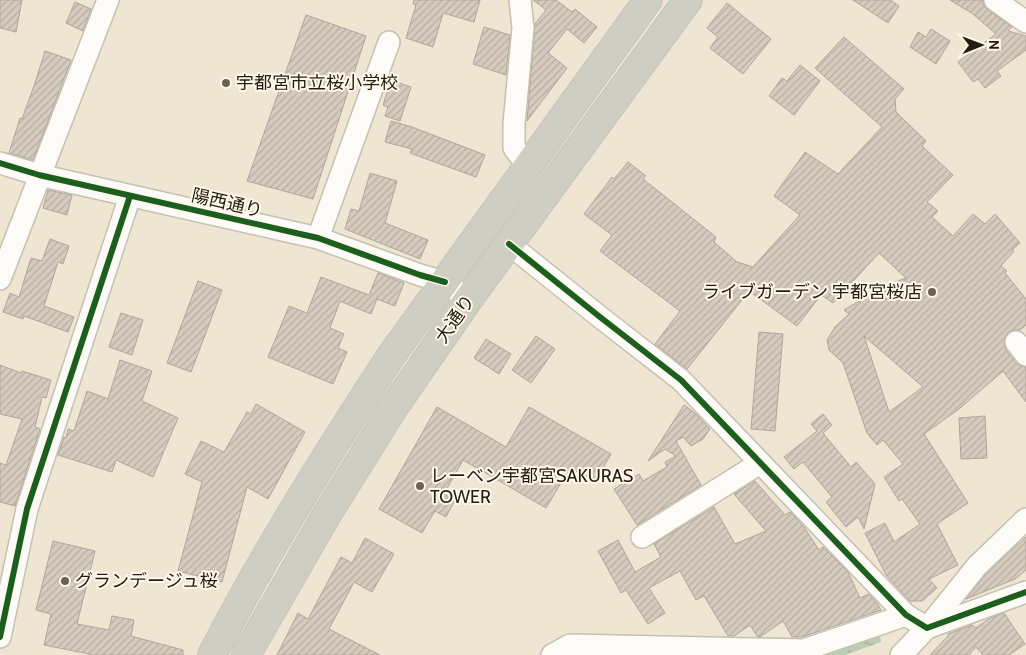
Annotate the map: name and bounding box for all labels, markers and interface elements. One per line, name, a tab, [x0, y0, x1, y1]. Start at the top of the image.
north arrow	[956, 20, 1006, 70]
text: N	[985, 40, 1003, 50]
place label: 宇都宮市立桜小学校	[236, 72, 398, 94]
marker: 宇都宮市立桜小学校	[220, 77, 232, 89]
street label: 陽西通り	[189, 184, 265, 222]
place label: ライブガーデン 宇都宮桜店	[702, 281, 922, 303]
marker: ライブガーデン 宇都宮桜店	[926, 286, 938, 298]
street label: 大通り	[431, 291, 479, 347]
place label: レーベン宇都宮SAKURAS TOWER	[430, 465, 633, 508]
marker: レーベン宇都宮SAKURAS TOWER	[414, 480, 426, 492]
place label: グランデージュ桜	[75, 570, 217, 592]
marker: グランデージュ桜	[59, 575, 71, 587]

